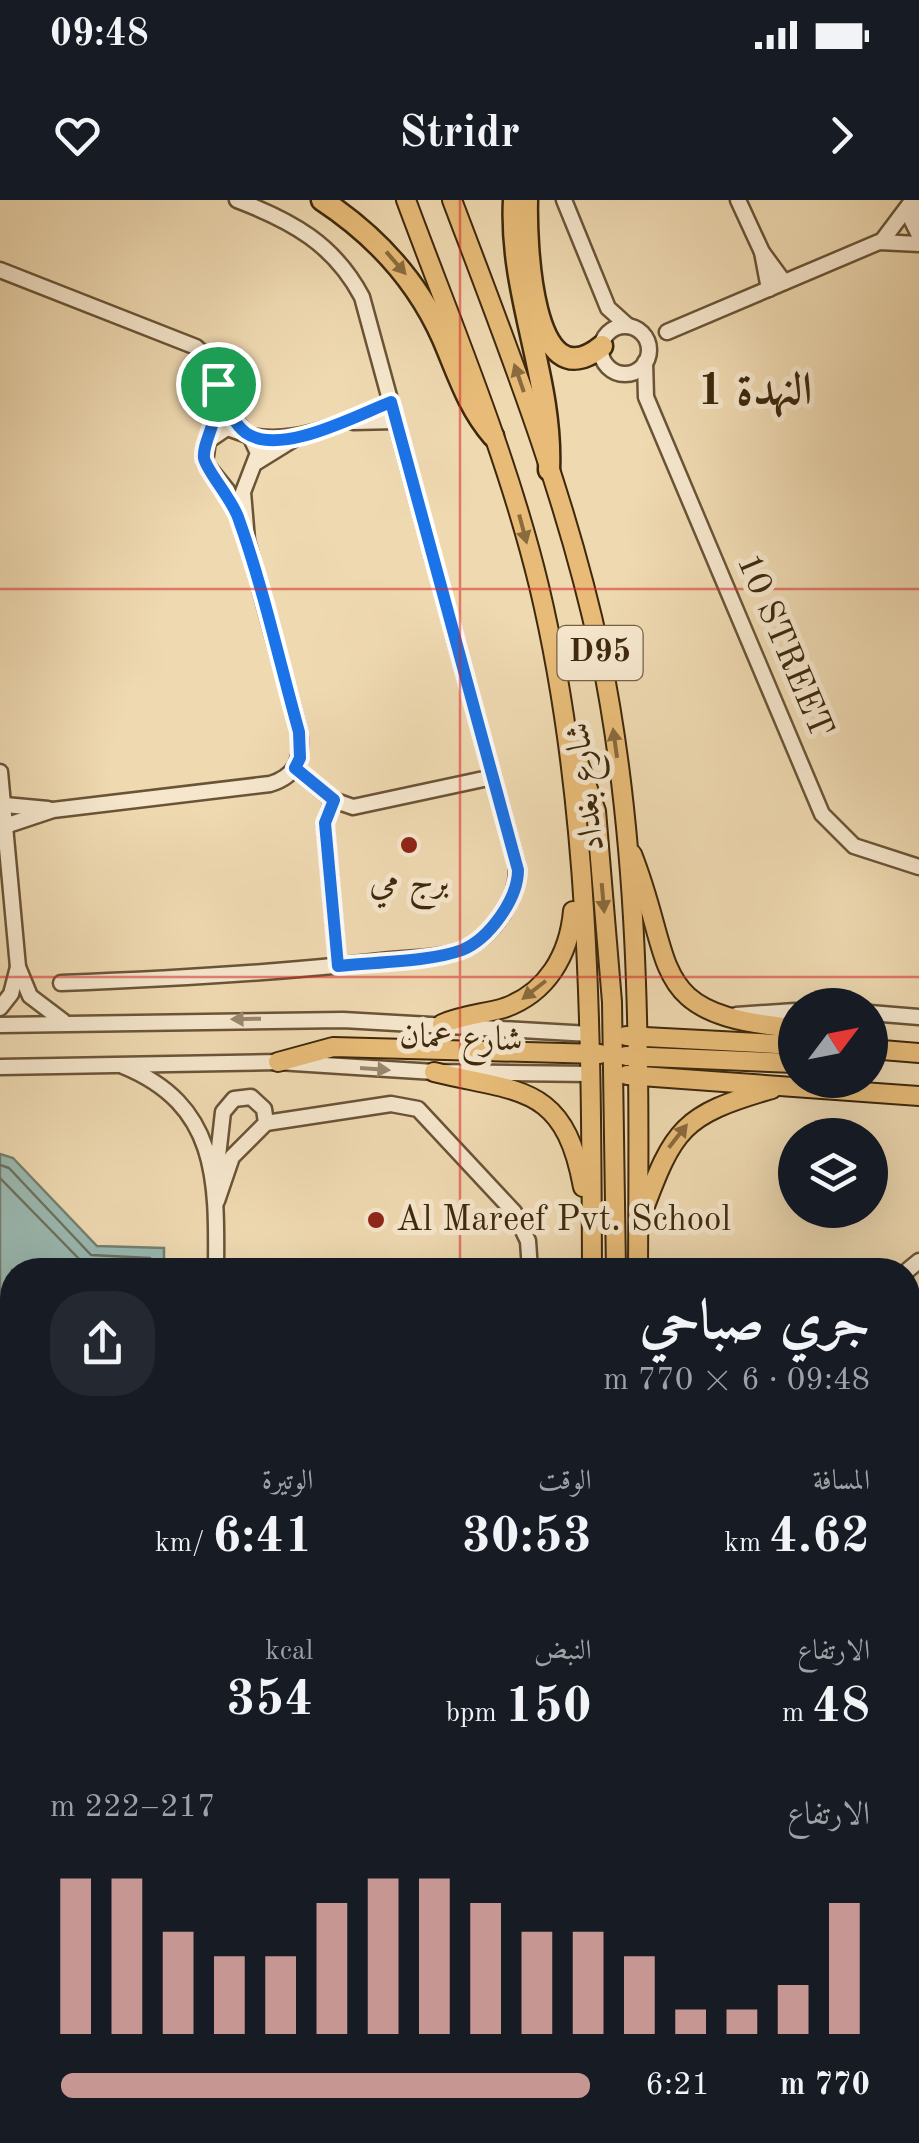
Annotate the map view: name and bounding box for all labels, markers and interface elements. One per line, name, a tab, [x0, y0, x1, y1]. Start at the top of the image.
text: 09:48	[50, 16, 149, 54]
icon: heart	[50, 108, 105, 163]
icon: forward	[814, 108, 869, 163]
text: Stridr	[399, 112, 520, 157]
one-way arrow	[384, 250, 406, 275]
pin	[176, 342, 261, 427]
icon: arrive	[191, 357, 246, 412]
one-way arrow	[511, 362, 526, 392]
district label: النهدة 1	[698, 370, 812, 418]
one-way arrow	[516, 514, 531, 545]
street label: 10 STREET	[730, 549, 838, 743]
road number: D95	[558, 626, 642, 680]
street label: شارع بغداد	[561, 719, 620, 854]
one-way arrow	[607, 727, 623, 759]
marker: برج مي	[398, 834, 420, 856]
place label: برج مي	[369, 865, 449, 911]
one-way arrow	[595, 882, 611, 914]
one-way arrow	[521, 979, 546, 1000]
north arrow	[778, 988, 888, 1098]
map controls	[778, 988, 888, 1228]
one-way arrow	[229, 1011, 261, 1027]
street label: شارع عمان	[398, 1019, 523, 1068]
one-way arrow	[360, 1061, 392, 1077]
button: layers	[778, 1118, 888, 1228]
one-way arrow	[668, 1123, 688, 1149]
place label: Al Mareef Pvt. School	[396, 1203, 731, 1238]
marker: Al Mareef Pvt. School	[365, 1209, 387, 1231]
button: share	[50, 1291, 155, 1396]
text: جري صباحي	[640, 1296, 870, 1351]
text: 09:48 · 6 × 770 m	[603, 1365, 870, 1397]
text: الوتيرة	[262, 1468, 313, 1496]
text: الوقت	[538, 1468, 592, 1496]
text: المسافة	[813, 1468, 870, 1496]
text: 6:41	[212, 1513, 313, 1563]
text: 30:53	[462, 1513, 592, 1563]
text: 4.62	[769, 1513, 870, 1563]
text: /km	[155, 1530, 212, 1558]
text: km	[724, 1530, 769, 1558]
text: kcal	[265, 1638, 313, 1666]
text: النبض	[534, 1638, 592, 1666]
text: الارتفاع	[797, 1638, 870, 1666]
text: 354	[226, 1676, 313, 1726]
text: 150	[505, 1683, 592, 1733]
text: 48	[812, 1683, 870, 1733]
text: bpm	[446, 1700, 505, 1728]
text: m	[782, 1700, 812, 1728]
text: 217–222 m	[50, 1792, 216, 1824]
text: الارتفاع	[787, 1800, 870, 1832]
text: 6:21	[645, 2070, 710, 2102]
text: 770 m	[780, 2070, 870, 2102]

